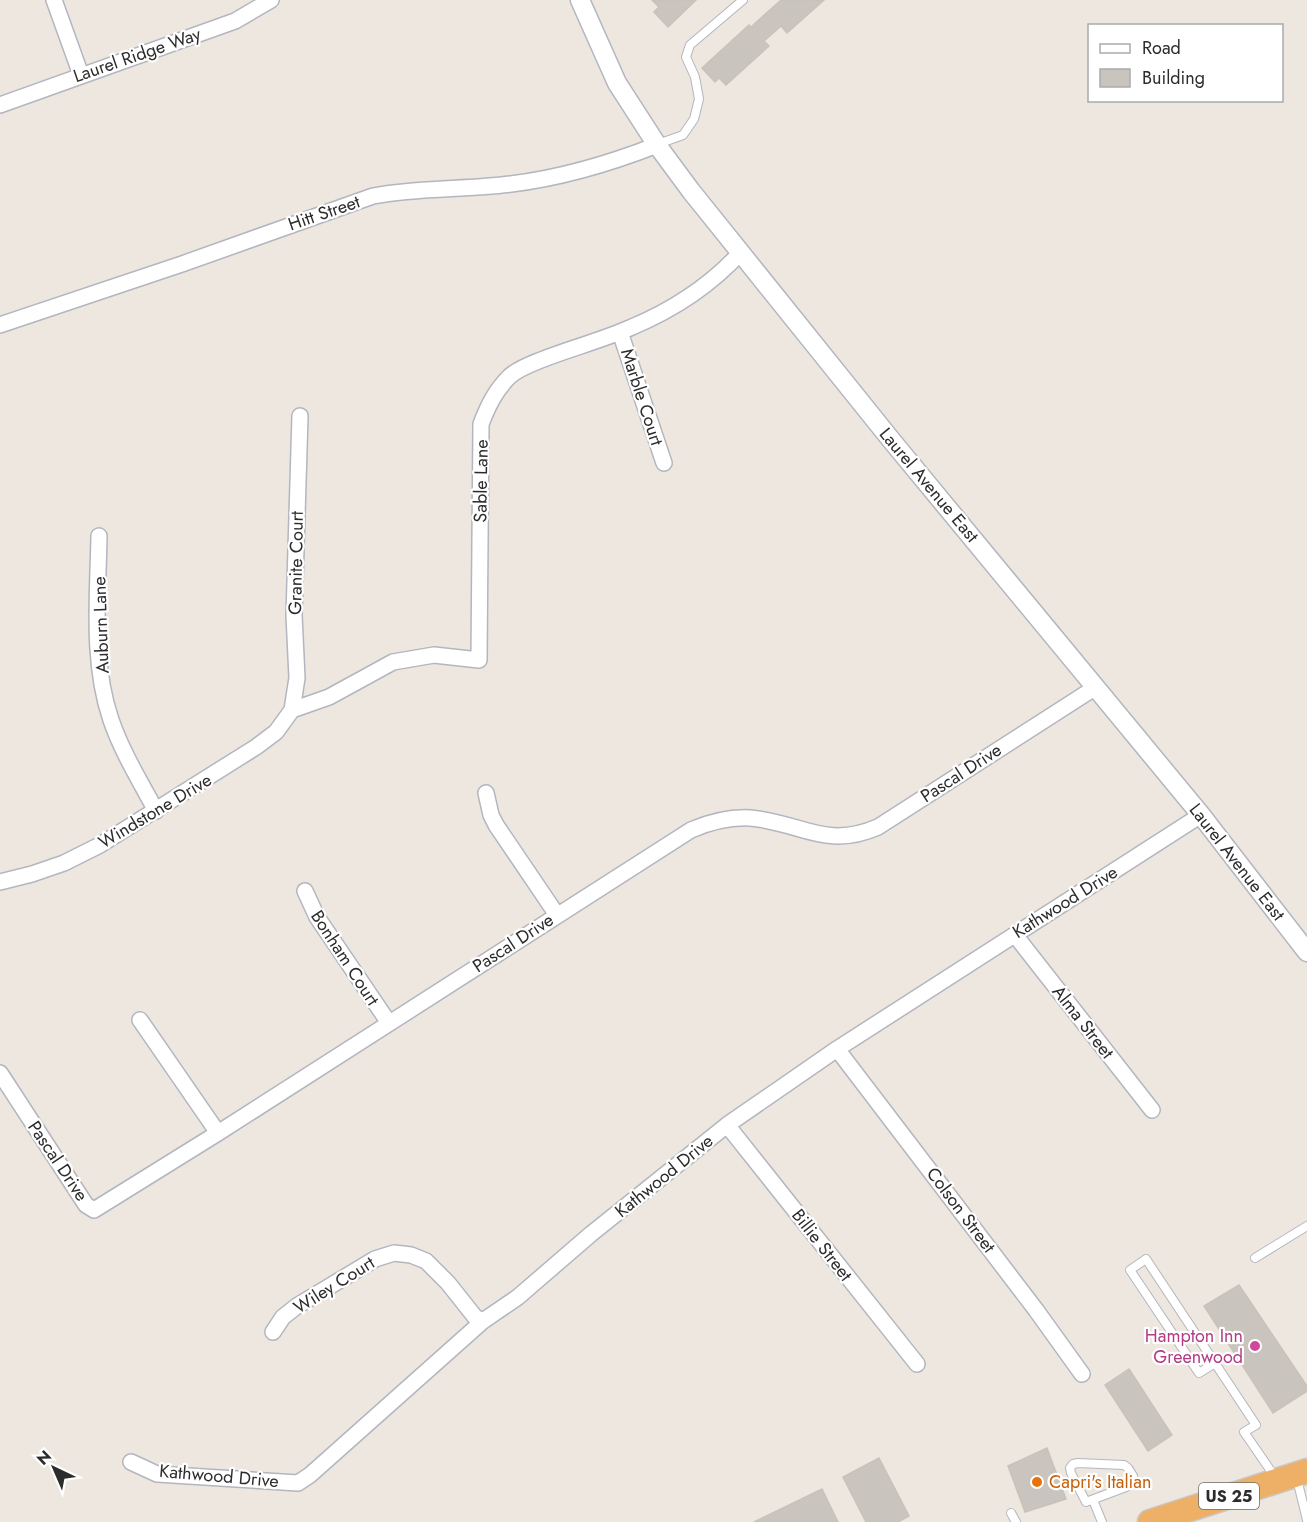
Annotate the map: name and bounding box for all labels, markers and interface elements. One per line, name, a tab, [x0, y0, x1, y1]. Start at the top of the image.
street label: Laurel Ridge Way	[70, 21, 204, 89]
legend	[1088, 24, 1283, 102]
text: Road	[1142, 35, 1181, 61]
text: Building	[1142, 65, 1205, 91]
street label: Hitt Street	[285, 188, 364, 237]
street label: Marble Court	[614, 345, 670, 449]
street label: Laurel Avenue East	[873, 422, 985, 548]
street label: Sable Lane	[467, 439, 495, 523]
street label: Granite Court	[282, 510, 310, 615]
street label: Auburn Lane	[86, 576, 116, 674]
street label: Pascal Drive	[915, 737, 1007, 809]
street label: Windstone Drive	[94, 767, 216, 855]
street label: Laurel Avenue East	[1183, 798, 1292, 927]
street label: Kathwood Drive	[1007, 859, 1123, 945]
street label: Bonham Court	[304, 905, 386, 1011]
street label: Pascal Drive	[467, 907, 559, 979]
street label: Alma Street	[1046, 980, 1120, 1065]
street label: Pascal Drive	[21, 1116, 95, 1206]
street label: Kathwood Drive	[609, 1128, 719, 1224]
street label: Colson Street	[920, 1162, 1002, 1259]
street label: Billie Street	[785, 1203, 859, 1287]
street label: Wiley Court	[288, 1249, 380, 1320]
place label: Hampton Inn Greenwood	[1145, 1323, 1243, 1370]
marker: Hampton Inn Greenwood	[1248, 1339, 1262, 1353]
north arrow	[24, 1438, 84, 1498]
text: N	[31, 1445, 56, 1470]
street label: Kathwood Drive	[158, 1458, 280, 1494]
place label: Capri's Italian	[1049, 1469, 1151, 1495]
marker: Capri's Italian	[1030, 1475, 1044, 1489]
road number: US 25	[1199, 1483, 1259, 1509]

